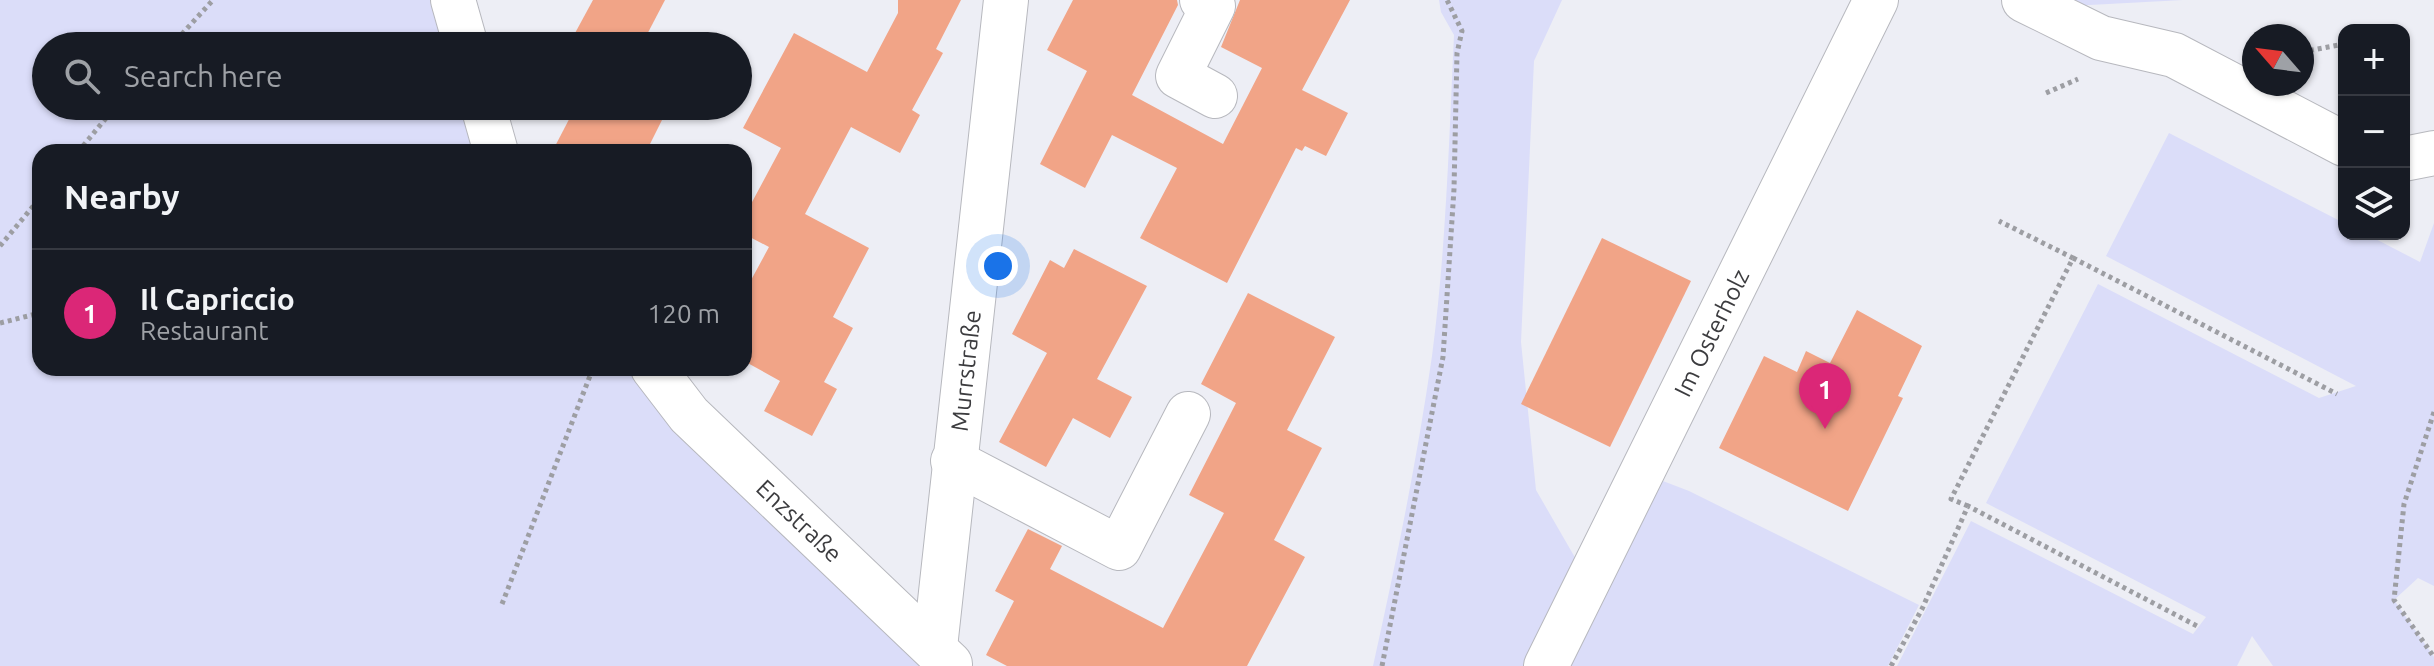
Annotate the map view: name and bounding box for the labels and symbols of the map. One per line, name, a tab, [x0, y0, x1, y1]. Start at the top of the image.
north arrow	[2242, 24, 2314, 96]
your location	[978, 246, 1018, 286]
street label: Im Osterholz	[1668, 265, 1754, 401]
street label: Murrstraße	[945, 309, 985, 433]
pin: 1	[1799, 363, 1851, 429]
street label: Enzstraße	[751, 474, 848, 567]

